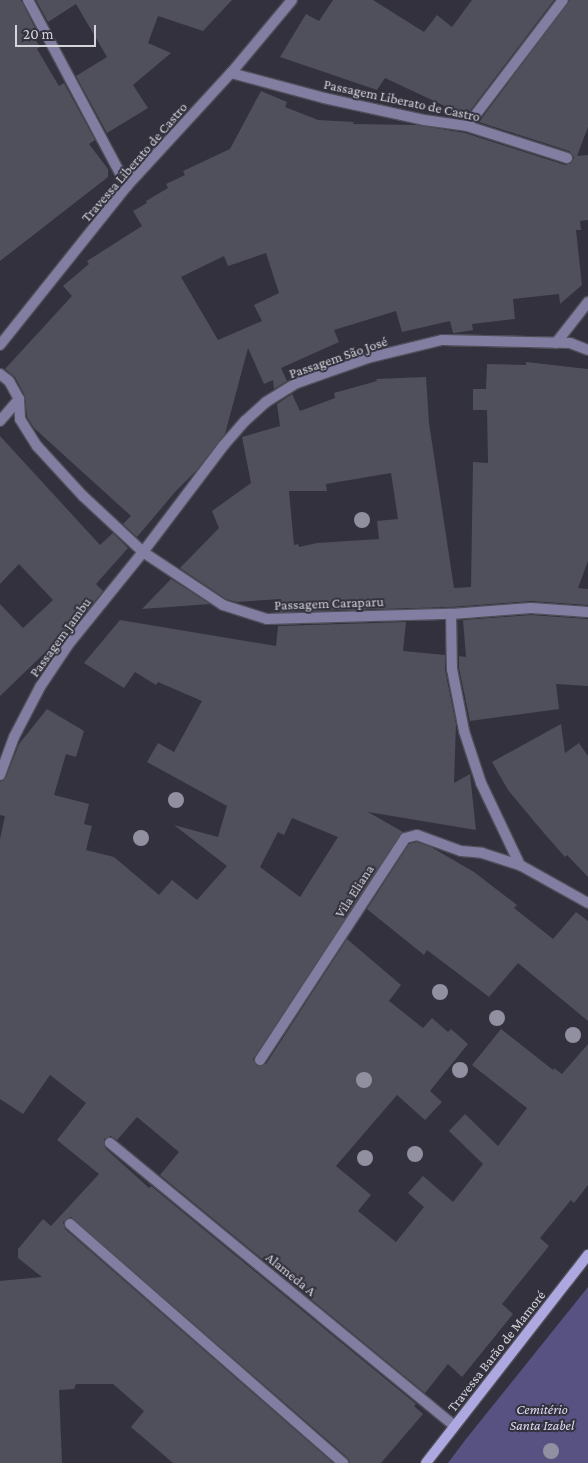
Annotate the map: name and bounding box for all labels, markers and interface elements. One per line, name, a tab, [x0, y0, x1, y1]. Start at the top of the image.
scale bar	[18, 15, 99, 47]
text: 20 m	[23, 26, 54, 42]
street label: Passagem Liberato de Castro	[322, 75, 482, 125]
street label: Travessa Liberato de Castro	[77, 99, 191, 225]
street label: Passagem São José	[287, 332, 389, 382]
street label: Passagem Caraparu	[274, 593, 384, 613]
street label: Passagem Jambu	[26, 594, 94, 680]
street label: Vila Eliana	[331, 861, 377, 921]
street label: Alameda A	[262, 1249, 320, 1299]
street label: Travessa Barão de Mamoré	[443, 1287, 549, 1415]
park label: Cemitério Santa Izabel	[510, 1401, 574, 1434]

